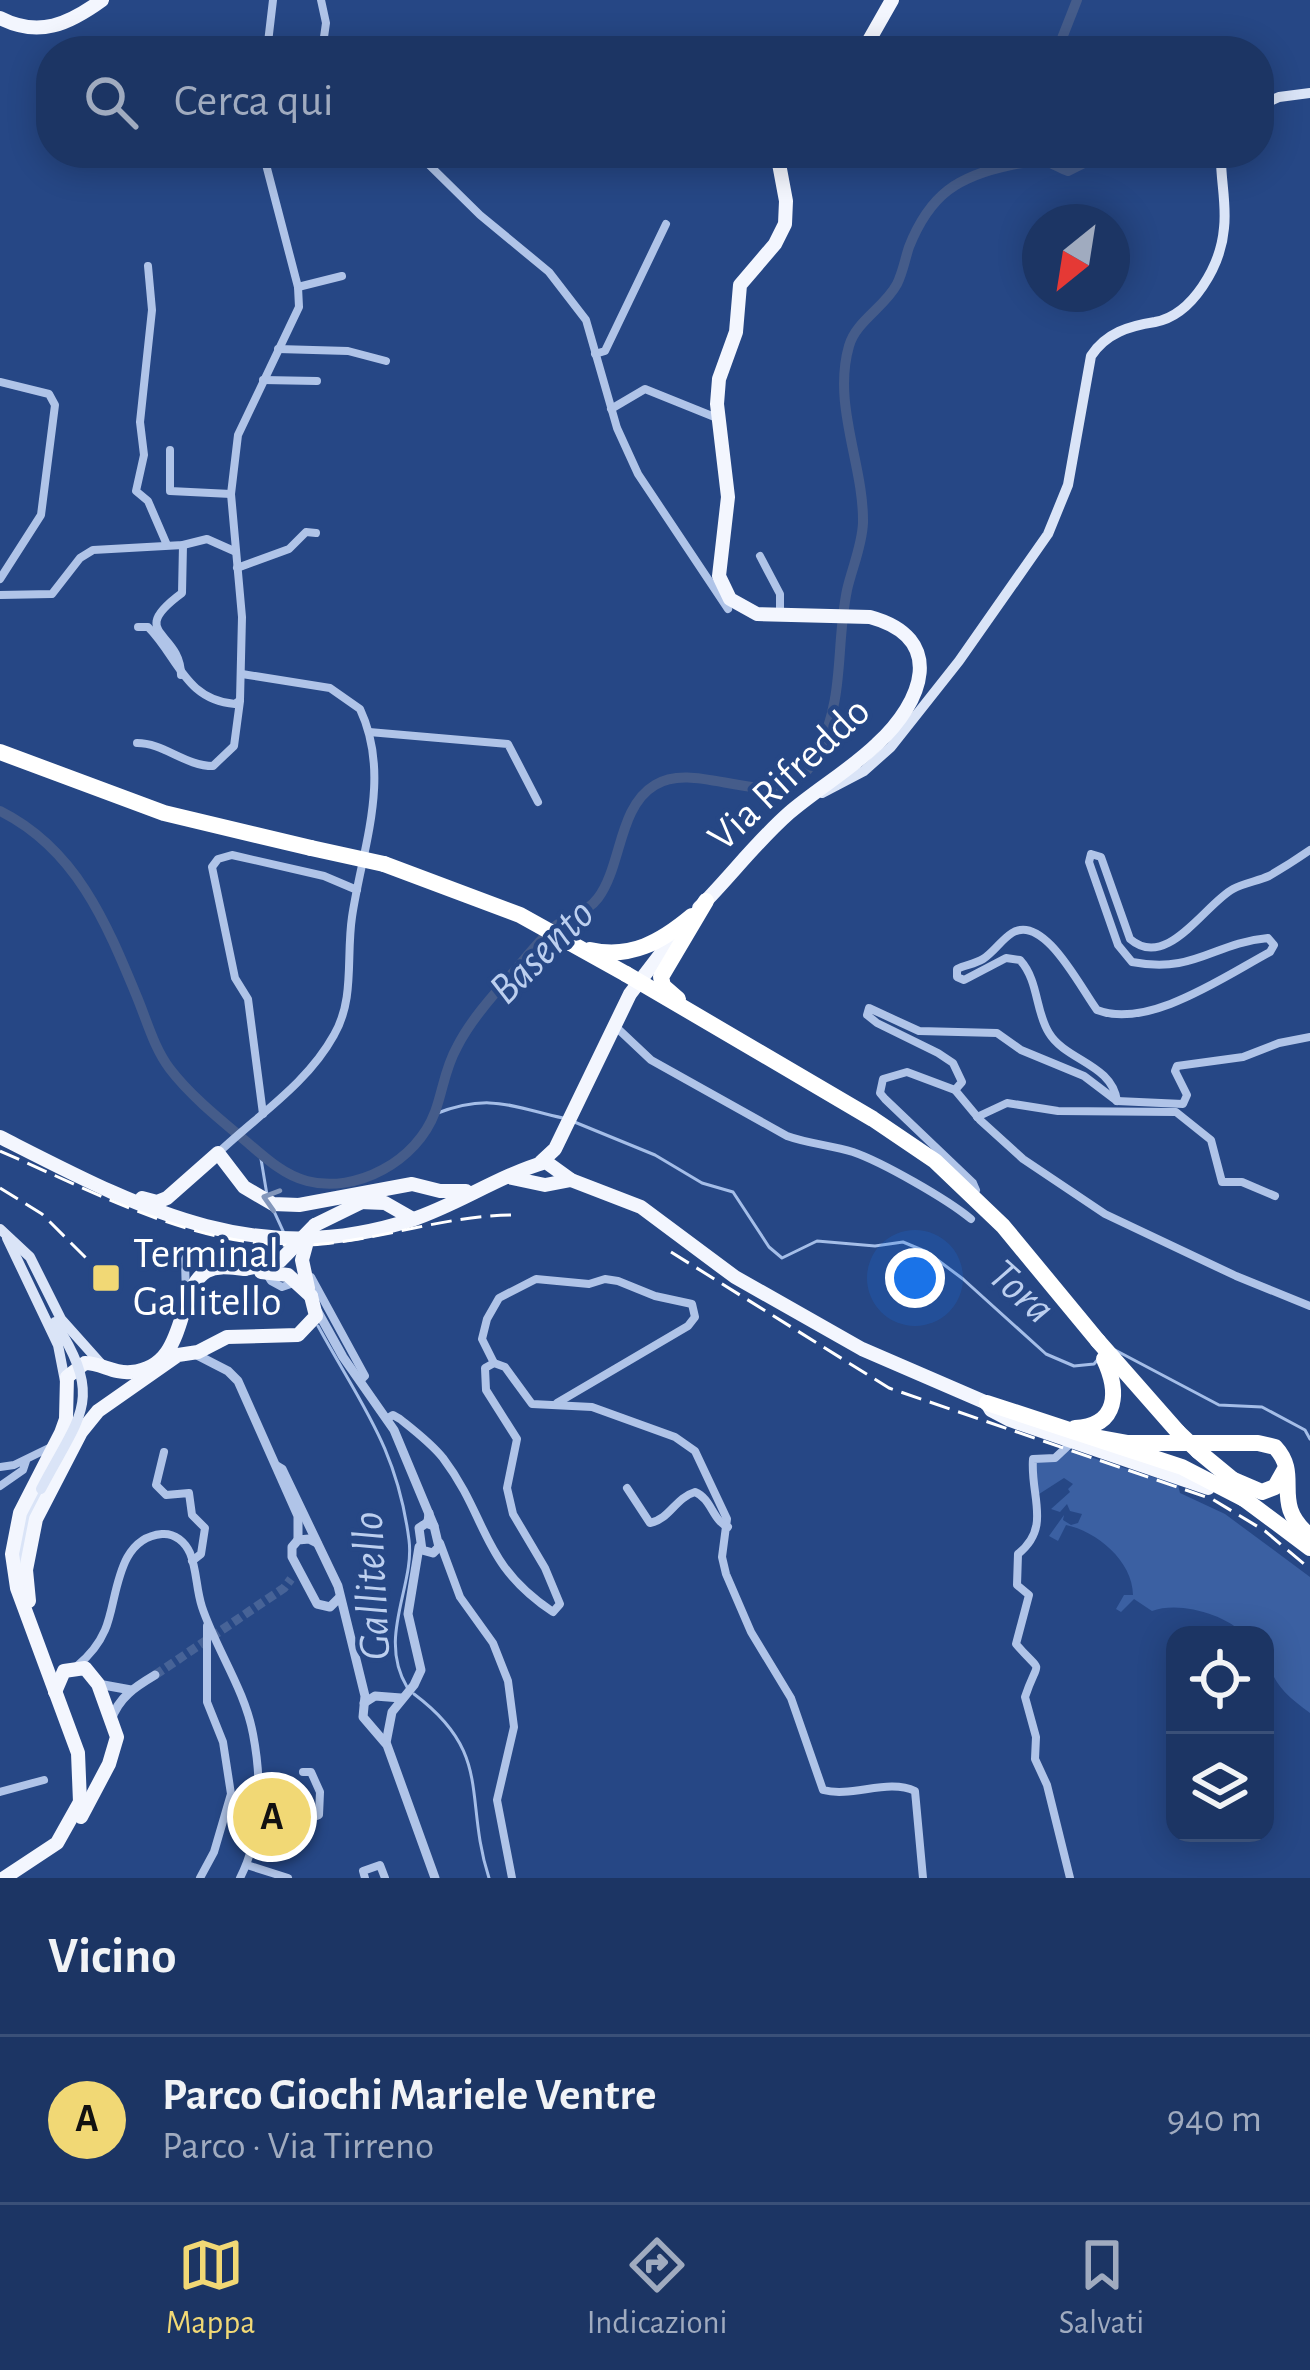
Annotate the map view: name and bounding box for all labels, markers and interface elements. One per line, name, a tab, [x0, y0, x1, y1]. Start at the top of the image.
search box	[36, 36, 1274, 168]
icon: search	[78, 69, 144, 135]
text: Cerca qui	[174, 79, 334, 124]
north arrow	[1022, 204, 1130, 312]
street label: Via Rifreddo	[700, 689, 878, 859]
water label: Basento	[481, 891, 603, 1013]
one-way arrow	[261, 1188, 282, 1213]
place label: Terminal Gallitello	[133, 1233, 282, 1323]
your location	[885, 1248, 945, 1308]
water label: Tora	[980, 1252, 1062, 1332]
marker: Terminal Gallitello	[90, 1262, 122, 1294]
water label: Gallitello	[346, 1511, 398, 1661]
map controls	[1166, 1626, 1274, 1842]
button: locate	[1166, 1626, 1274, 1734]
button: layers	[1166, 1734, 1274, 1842]
pin: A	[233, 1772, 311, 1862]
text: Vicino	[48, 1931, 176, 1982]
text: Parco Giochi Mariele Ventre	[162, 2073, 656, 2118]
text: A	[75, 2100, 99, 2139]
text: 940 m	[1167, 2100, 1262, 2139]
text: Parco · Via Tirreno	[162, 2127, 434, 2166]
tab: Mappa	[166, 2232, 255, 2344]
tab: Indicazioni	[587, 2232, 728, 2344]
tab: Salvati	[1059, 2232, 1144, 2344]

